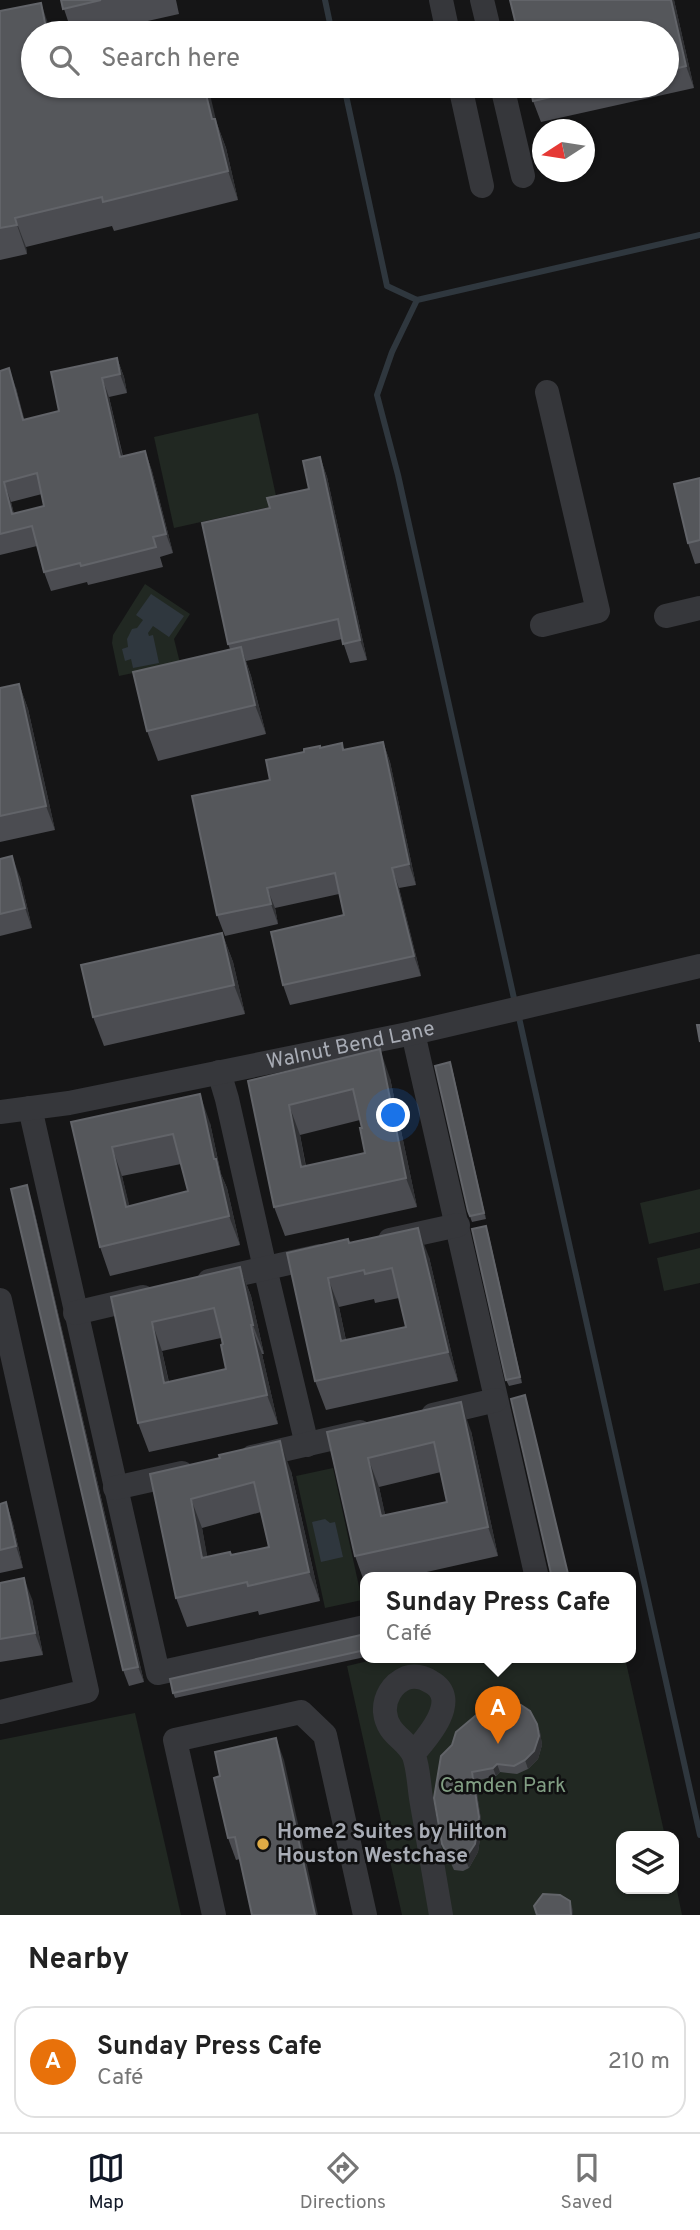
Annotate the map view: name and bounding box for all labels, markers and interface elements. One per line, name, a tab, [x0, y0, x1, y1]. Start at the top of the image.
search box	[21, 21, 679, 98]
icon: search	[45, 41, 83, 79]
text: Search here	[101, 43, 240, 76]
north arrow	[532, 119, 595, 182]
street label: Walnut Bend Lane	[264, 1015, 437, 1076]
your location	[376, 1098, 410, 1132]
popup	[360, 1572, 636, 1663]
text: Sunday Press Cafe	[386, 1587, 611, 1620]
text: Café	[386, 1620, 432, 1649]
pin: A	[475, 1686, 521, 1744]
park label: Camden Park	[440, 1773, 566, 1800]
place label: Home2 Suites by Hilton Houston Westchase	[277, 1819, 507, 1870]
map controls	[616, 1831, 679, 1894]
button: layers	[616, 1831, 679, 1894]
marker: Home2 Suites by Hilton Houston Westchase	[255, 1836, 271, 1852]
text: Nearby	[28, 1942, 129, 1979]
text: Sunday Press Cafe	[97, 2031, 322, 2064]
text: A	[45, 2048, 61, 2077]
text: 210 m	[608, 2048, 670, 2077]
text: Café	[97, 2064, 143, 2093]
tab: Map	[87, 2149, 125, 2215]
tab: Directions	[300, 2149, 386, 2215]
tab: Saved	[561, 2149, 613, 2215]

